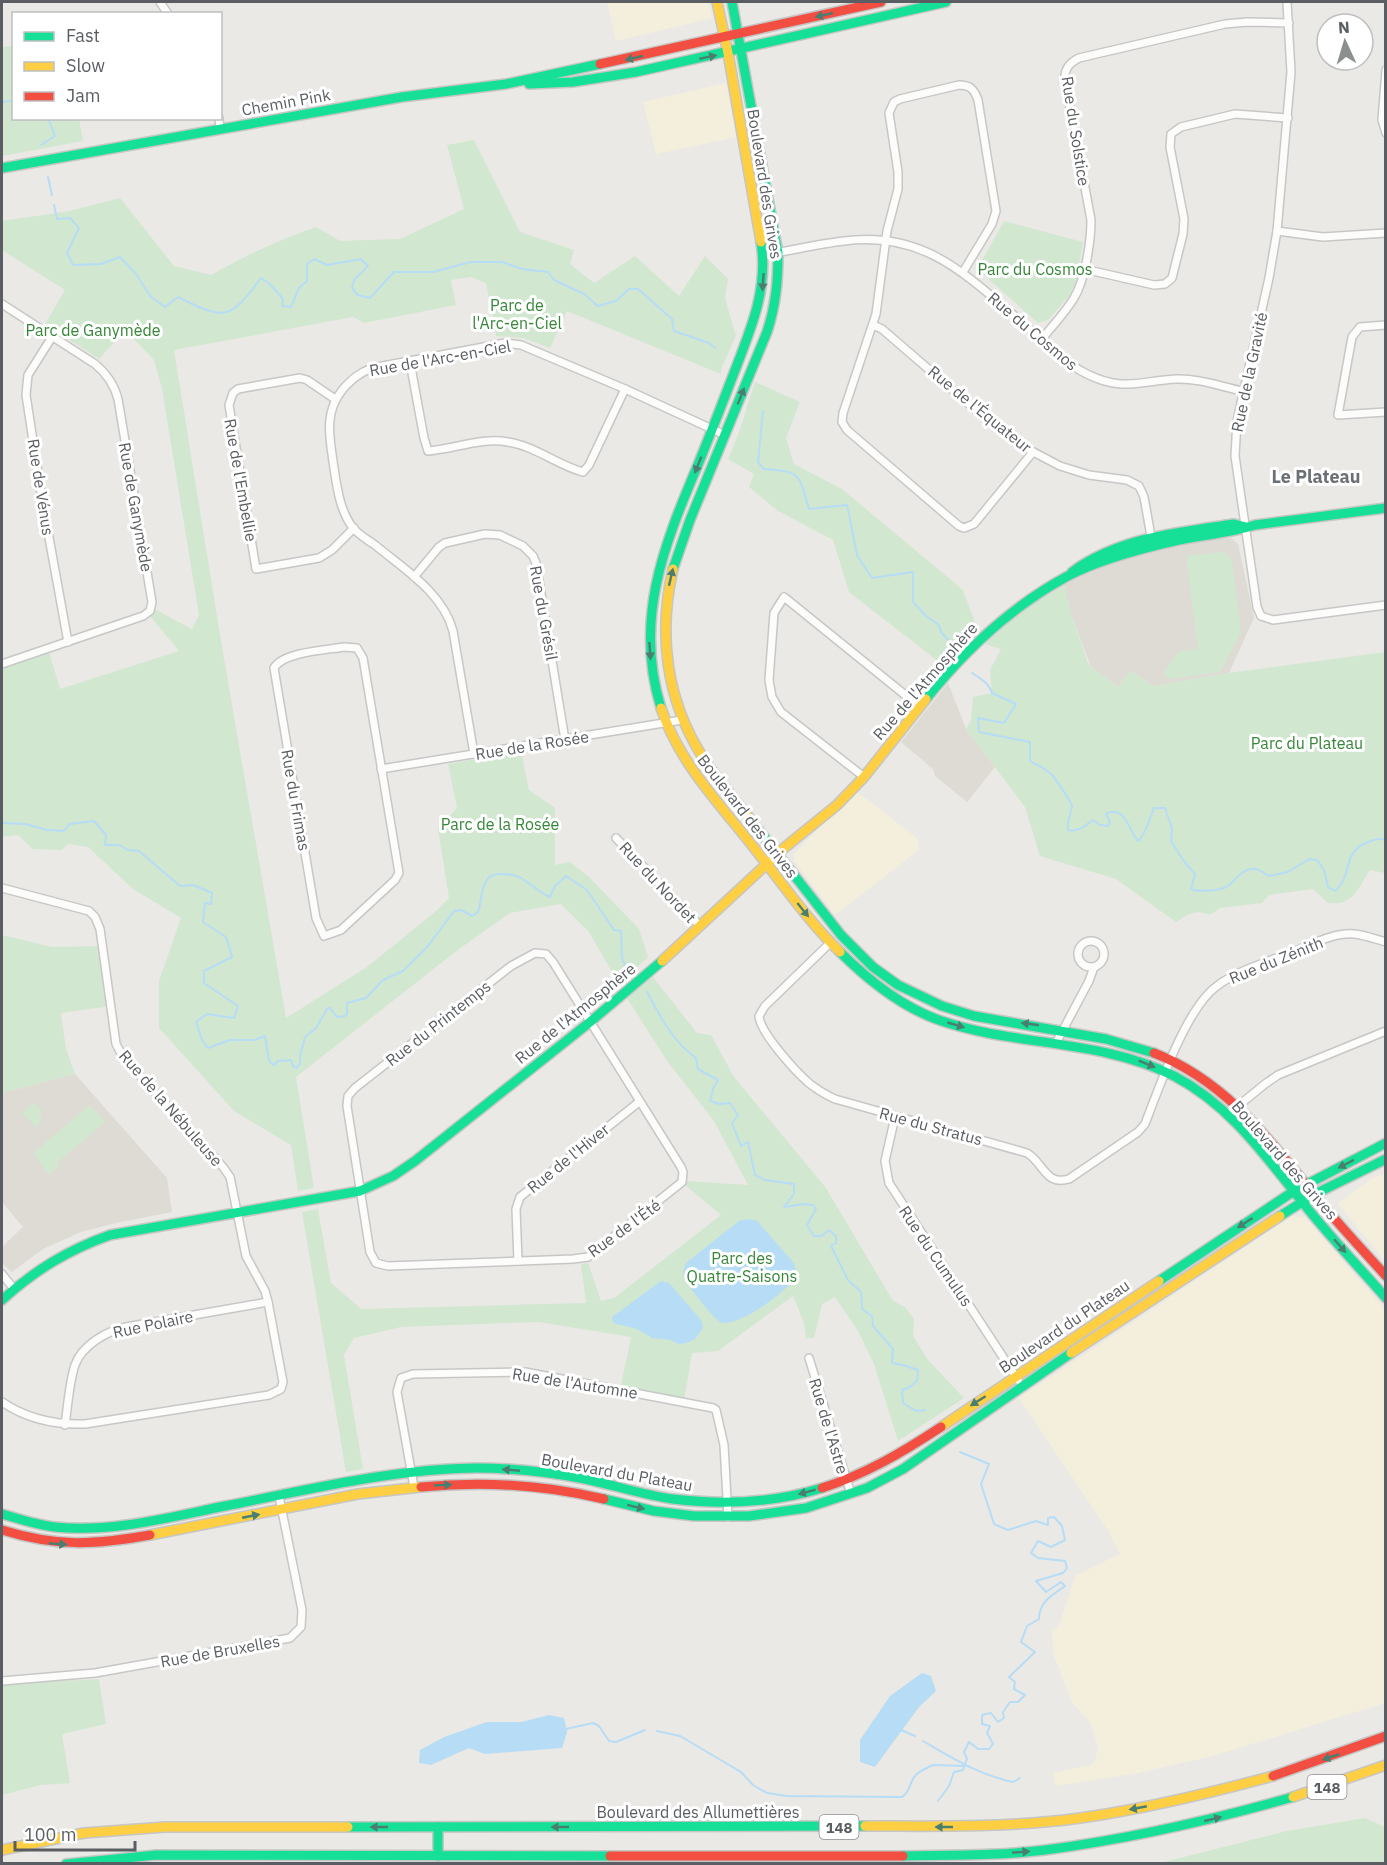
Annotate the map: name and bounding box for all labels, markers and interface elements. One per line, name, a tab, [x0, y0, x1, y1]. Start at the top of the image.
one-way arrow	[815, 10, 833, 20]
legend	[12, 12, 222, 120]
north arrow	[1315, 12, 1375, 72]
text: N	[1337, 17, 1350, 37]
text: Fast	[66, 24, 100, 47]
one-way arrow	[699, 52, 718, 61]
one-way arrow	[625, 53, 643, 63]
text: Slow	[66, 54, 105, 77]
street label: Rue du Solstice	[1057, 75, 1095, 187]
text: Jam	[66, 84, 101, 107]
street label: Chemin Pink	[240, 84, 333, 120]
street label: Boulevard des Grives	[743, 108, 787, 260]
park label: Parc du Cosmos	[977, 259, 1093, 279]
one-way arrow	[759, 272, 768, 291]
street label: Rue du Cosmos	[984, 288, 1082, 374]
park label: Parc de l'Arc-en-Ciel	[472, 295, 562, 333]
street label: Rue de la Gravité	[1227, 310, 1272, 434]
park label: Parc de Ganymède	[26, 320, 161, 340]
street label: Rue de l'Arc-en-Ciel	[368, 336, 512, 380]
street label: Rue de l'Équateur	[924, 360, 1036, 457]
one-way arrow	[736, 386, 746, 404]
street label: Rue de l'Embellie	[220, 417, 262, 543]
street label: Rue de Vénus	[23, 437, 59, 537]
street label: Rue de Ganymède	[115, 441, 157, 574]
one-way arrow	[693, 456, 703, 474]
district label: Le Plateau	[1271, 465, 1361, 488]
street label: Rue du Grésil	[526, 564, 562, 662]
one-way arrow	[667, 568, 677, 587]
street label: Rue de l'Atmosphère	[868, 618, 982, 744]
one-way arrow	[646, 642, 655, 661]
street label: Rue de la Rosée	[474, 726, 590, 764]
park label: Parc du Plateau	[1251, 733, 1363, 753]
street label: Rue du Frimas	[277, 748, 315, 852]
street label: Boulevard des Grives	[693, 750, 803, 882]
park label: Parc de la Rosée	[441, 814, 559, 834]
street label: Rue du Nordet	[615, 837, 701, 927]
one-way arrow	[796, 902, 809, 918]
street label: Rue du Zénith	[1226, 932, 1326, 988]
street label: Rue de l'Atmosphère	[511, 958, 640, 1068]
street label: Rue du Printemps	[381, 976, 495, 1070]
one-way arrow	[947, 1020, 965, 1030]
one-way arrow	[1021, 1020, 1040, 1029]
street label: Rue de la Nébuleuse	[115, 1046, 227, 1170]
one-way arrow	[1138, 1059, 1156, 1069]
street label: Boulevard des Grives	[1228, 1096, 1342, 1224]
street label: Rue du Stratus	[877, 1103, 985, 1149]
street label: Rue de l'Hiver	[523, 1119, 613, 1197]
one-way arrow	[1337, 1159, 1354, 1169]
street label: Rue de l'Été	[583, 1194, 665, 1261]
street label: Rue du Cumulus	[895, 1202, 977, 1310]
one-way arrow	[1237, 1217, 1253, 1229]
one-way arrow	[1333, 1238, 1346, 1253]
park label: Parc des Quatre-Saisons	[687, 1248, 797, 1286]
street label: Boulevard du Plateau	[995, 1275, 1133, 1377]
street label: Rue Polaire	[111, 1306, 195, 1342]
street label: Rue de l'Automne	[511, 1363, 639, 1403]
street label: Rue de l'Astre	[805, 1376, 853, 1477]
one-way arrow	[970, 1396, 986, 1407]
street label: Boulevard du Plateau	[540, 1449, 694, 1495]
one-way arrow	[501, 1465, 520, 1475]
one-way arrow	[433, 1481, 452, 1490]
one-way arrow	[798, 1488, 816, 1498]
one-way arrow	[627, 1502, 645, 1512]
one-way arrow	[241, 1511, 260, 1520]
one-way arrow	[49, 1539, 68, 1549]
street label: Rue de Bruxelles	[159, 1631, 281, 1671]
one-way arrow	[1322, 1752, 1340, 1762]
road number: 148	[1308, 1775, 1346, 1799]
street label: Boulevard des Allumettières	[596, 1802, 800, 1822]
one-way arrow	[1129, 1804, 1148, 1813]
scale bar	[15, 1814, 135, 1852]
one-way arrow	[1204, 1814, 1223, 1823]
road number: 148	[820, 1815, 858, 1839]
one-way arrow	[370, 1822, 389, 1832]
one-way arrow	[551, 1822, 570, 1832]
one-way arrow	[935, 1822, 954, 1831]
text: 100 m	[24, 1823, 76, 1846]
one-way arrow	[1012, 1847, 1031, 1856]

